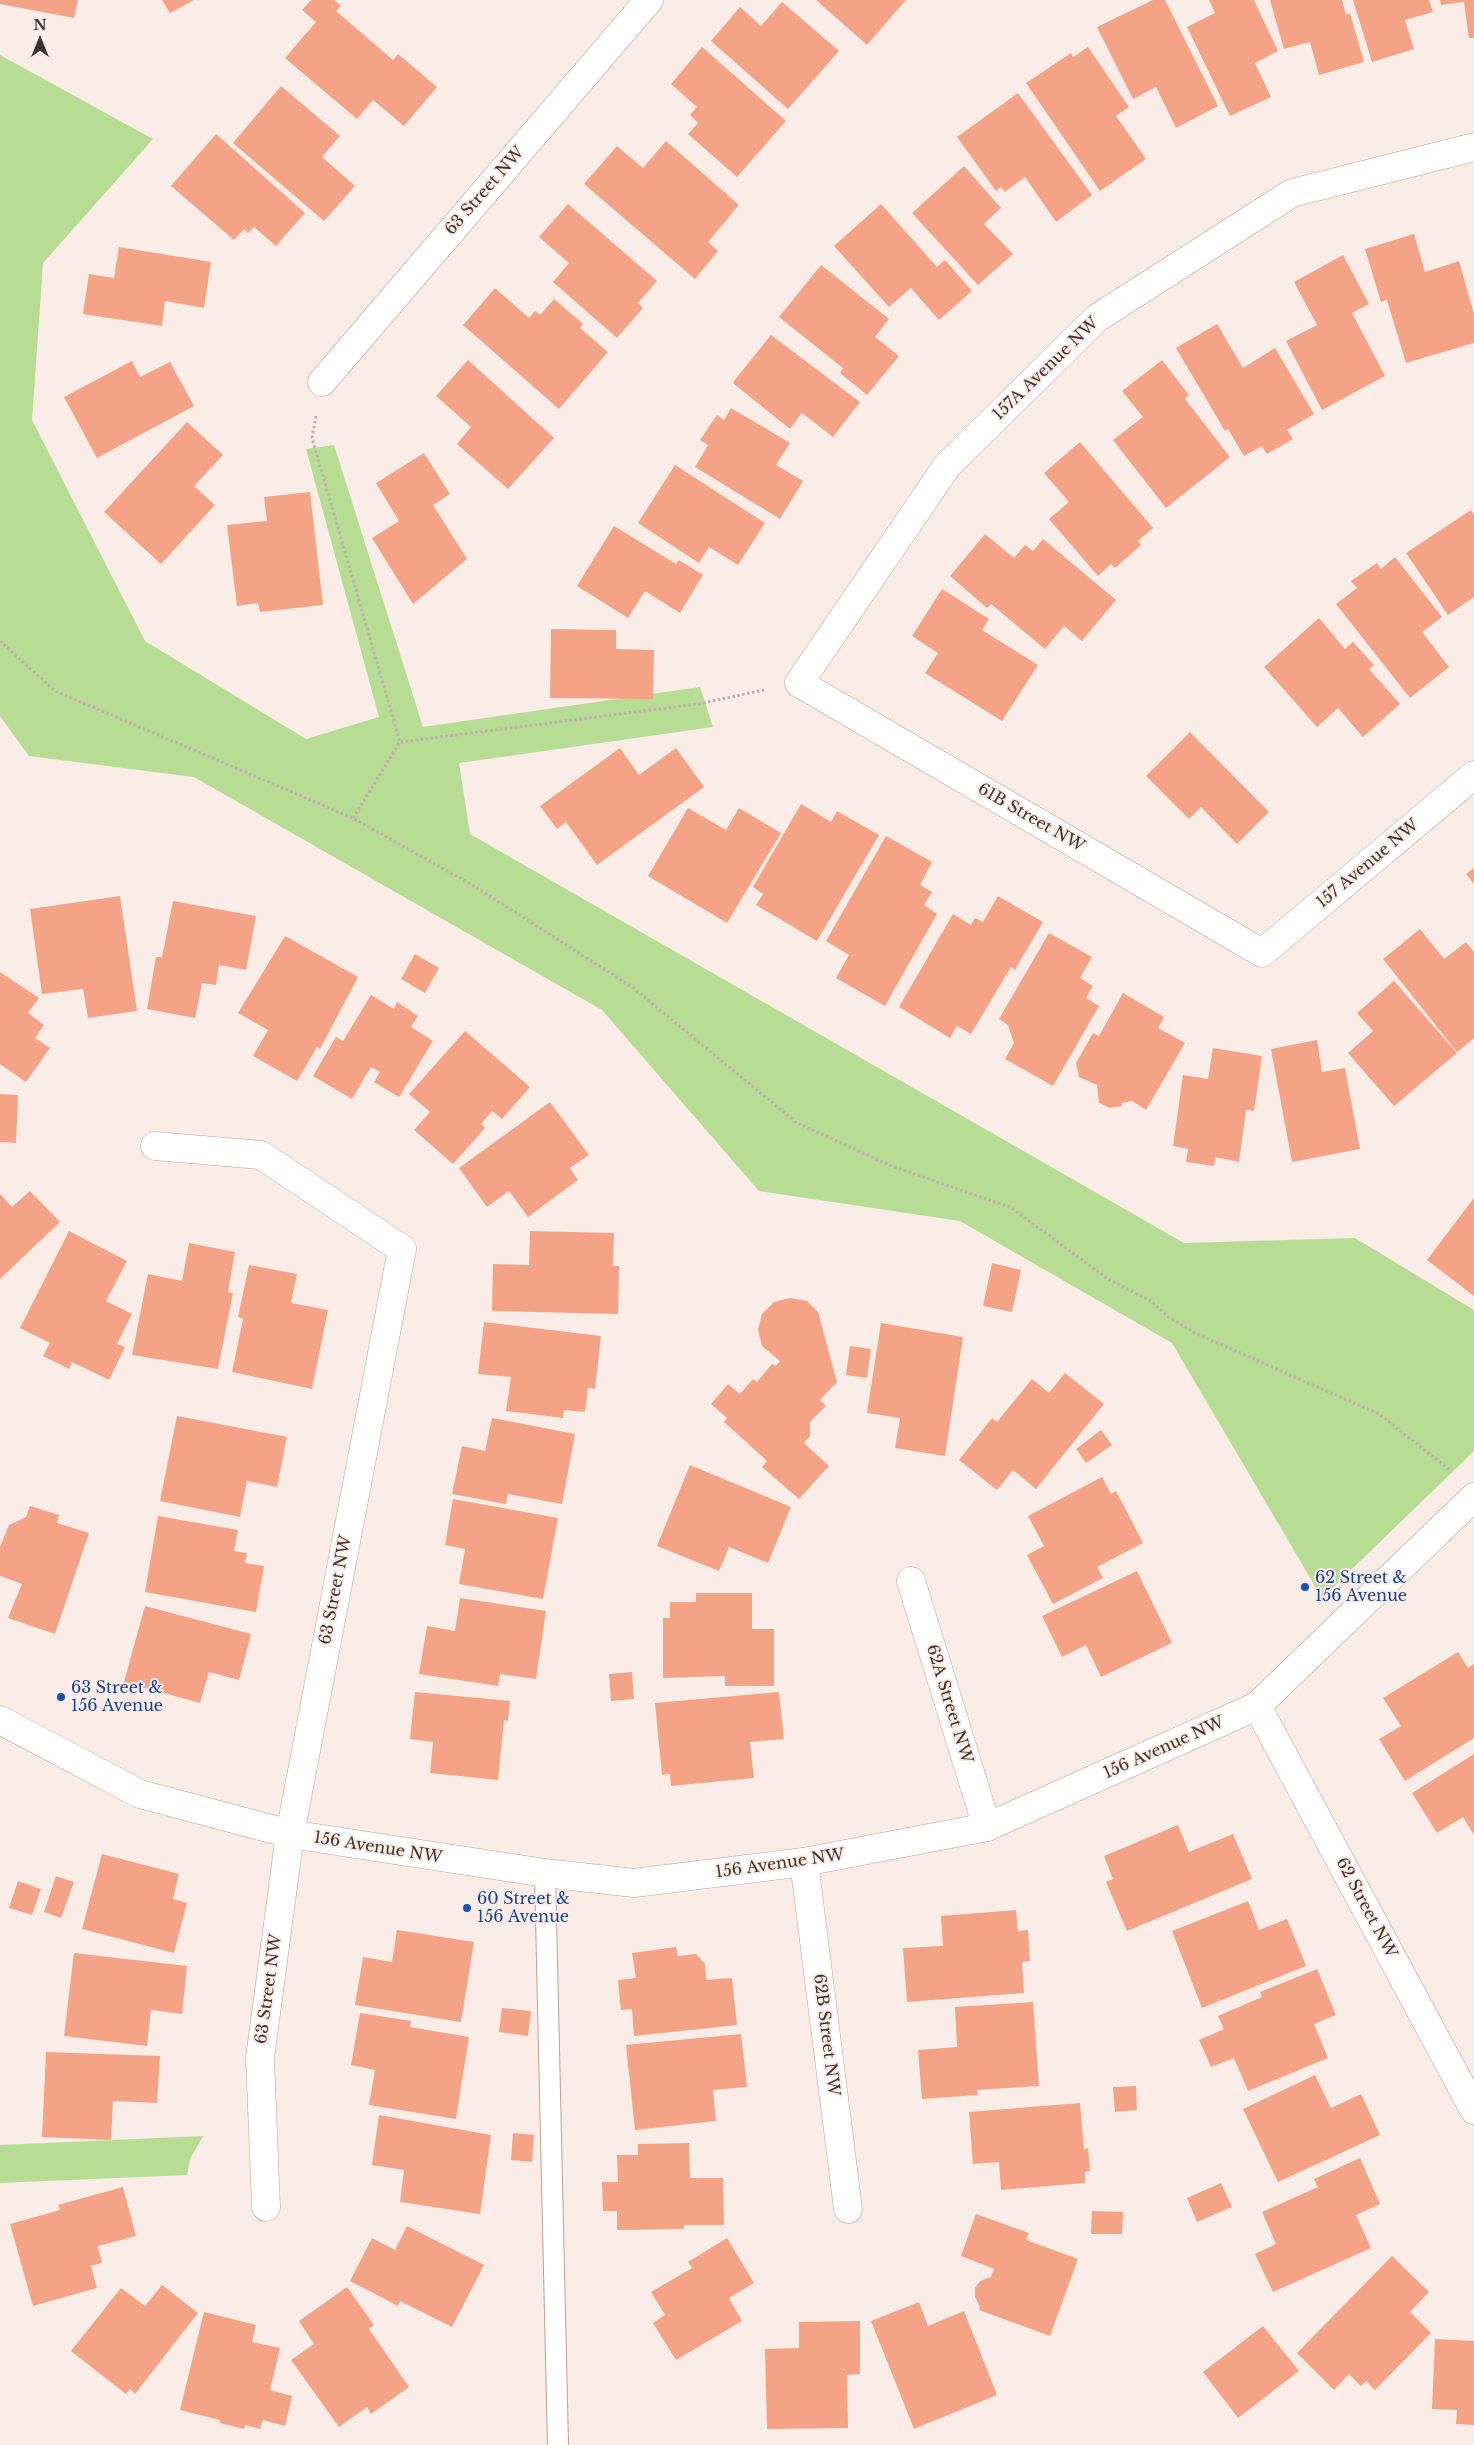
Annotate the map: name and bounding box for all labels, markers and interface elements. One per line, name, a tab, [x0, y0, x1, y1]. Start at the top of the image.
north arrow	[15, 15, 65, 65]
text: N	[33, 16, 47, 34]
street label: 63 Street NW	[441, 143, 529, 239]
street label: 157A Avenue NW	[989, 314, 1103, 424]
street label: 61B Street NW	[974, 780, 1088, 856]
street label: 157 Avenue NW	[1313, 816, 1423, 912]
street label: 63 Street NW	[316, 1534, 356, 1646]
place label: 62 Street & 156 Avenue	[1315, 1568, 1407, 1606]
marker: 62 Street & 156 Avenue	[1299, 1581, 1311, 1593]
street label: 62A Street NW	[922, 1642, 976, 1766]
place label: 63 Street & 156 Avenue	[71, 1678, 163, 1716]
marker: 63 Street & 156 Avenue	[55, 1691, 67, 1703]
street label: 156 Avenue NW	[1101, 1713, 1227, 1783]
street label: 156 Avenue NW	[312, 1828, 444, 1868]
street label: 156 Avenue NW	[714, 1845, 846, 1883]
street label: 62 Street NW	[1332, 1855, 1400, 1961]
place label: 60 Street & 156 Avenue	[477, 1889, 570, 1927]
marker: 60 Street & 156 Avenue	[461, 1902, 473, 1914]
street label: 63 Street NW	[252, 1933, 286, 2045]
street label: 62B Street NW	[809, 1973, 843, 2097]

